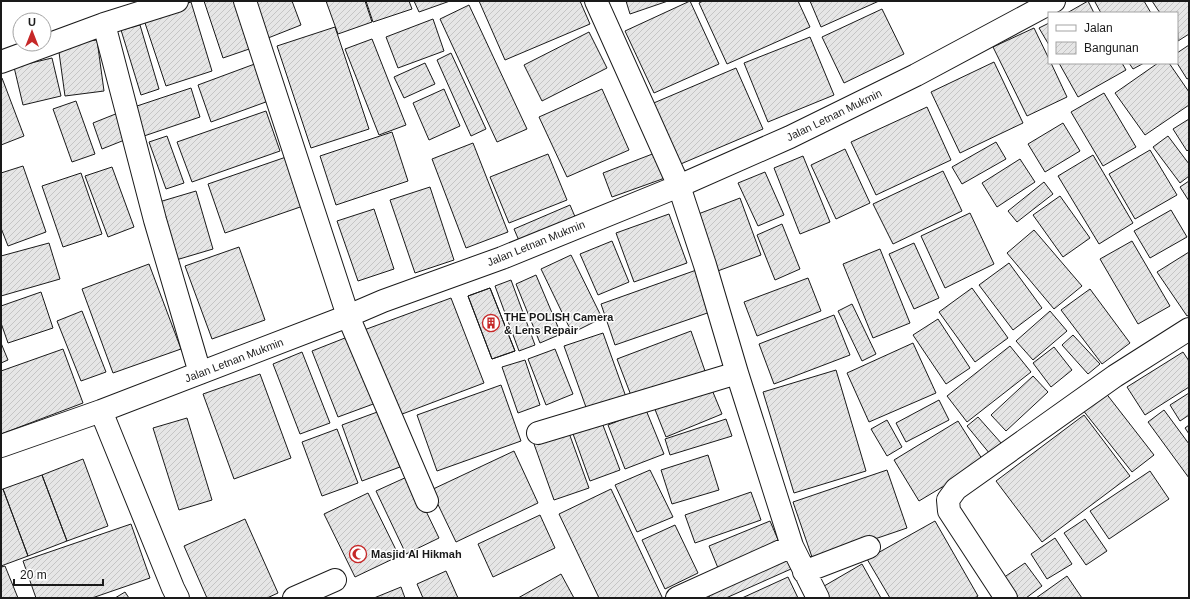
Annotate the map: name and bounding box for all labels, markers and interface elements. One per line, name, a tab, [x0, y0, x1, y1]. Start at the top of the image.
north arrow	[12, 12, 52, 52]
legend	[1048, 12, 1178, 64]
text: U	[28, 16, 36, 28]
text: Jalan	[1084, 21, 1113, 35]
text: Bangunan	[1084, 41, 1139, 55]
street label: Jalan Letnan Mukmin	[784, 87, 884, 143]
street label: Jalan Letnan Mukmin	[485, 218, 587, 268]
place label: THE POLISH Camera & Lens Repair	[504, 311, 614, 336]
building icon: THE POLISH Camera & Lens Repair	[481, 313, 501, 333]
street label: Jalan Letnan Mukmin	[183, 336, 285, 384]
mosque icon: Masjid Al Hikmah	[348, 544, 368, 564]
place label: Masjid Al Hikmah	[371, 548, 462, 560]
scale bar	[14, 561, 103, 587]
text: 20 m	[20, 568, 47, 582]

